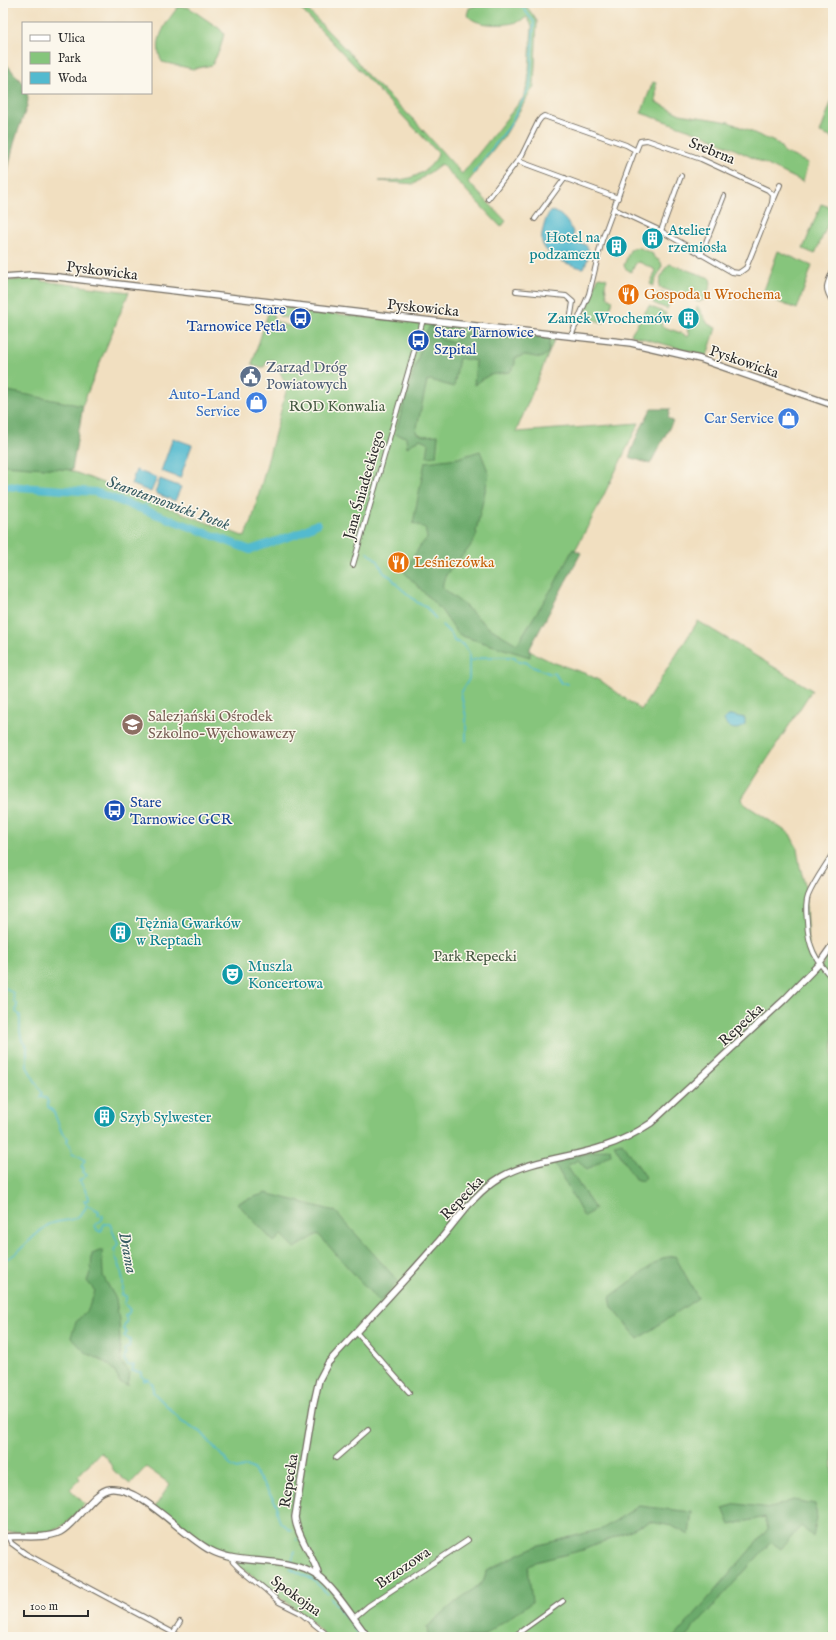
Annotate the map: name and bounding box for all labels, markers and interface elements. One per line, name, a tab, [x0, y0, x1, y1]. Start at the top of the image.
legend	[22, 22, 152, 94]
text: Ulica	[58, 31, 86, 46]
text: Park	[58, 51, 81, 66]
text: Woda	[58, 71, 88, 86]
street label: Srebrna	[686, 133, 738, 169]
place label: Atelier rzemiosła	[667, 221, 727, 257]
building icon: Atelier rzemiosła	[639, 226, 665, 252]
place label: Hotel na podzamczu	[530, 228, 601, 264]
building icon: Hotel na podzamczu	[603, 233, 629, 259]
street label: Pyskowicka	[65, 257, 139, 285]
restaurant icon: Gospoda u Wrochema	[615, 281, 641, 307]
place label: Gospoda u Wrochema	[644, 285, 781, 304]
street label: Pyskowicka	[386, 295, 460, 321]
place label: Stare Tarnowice Pętla	[187, 300, 287, 336]
bus stop icon: Stare Tarnowice Pętla	[288, 305, 314, 331]
building icon: Zamek Wrochemów	[675, 305, 701, 331]
place label: Zamek Wrochemów	[548, 309, 673, 328]
place label: Stare Tarnowice Szpital	[434, 323, 534, 359]
bus stop icon: Stare Tarnowice Szpital	[405, 328, 431, 354]
street label: Pyskowicka	[707, 341, 782, 383]
place label: Zarząd Dróg Powiatowych	[266, 358, 348, 394]
public building icon: Zarząd Dróg Powiatowych	[238, 363, 264, 389]
place label: Auto-Land Service	[168, 385, 241, 421]
shop icon: Auto-Land Service	[243, 390, 269, 416]
park label: ROD Konwalia	[289, 397, 386, 416]
shop icon: Car Service	[776, 405, 802, 431]
place label: Car Service	[704, 409, 774, 428]
street label: Jana Śniadeckiego	[339, 428, 389, 544]
water label: Starotarnowicki Potok	[104, 472, 233, 536]
restaurant icon: Leśniczówka	[385, 549, 411, 575]
place label: Leśniczówka	[414, 553, 495, 572]
place label: Salezjański Ośrodek Szkolno-Wychowawczy	[148, 707, 297, 743]
school or university icon: Salezjański Ośrodek Szkolno-Wychowawczy	[119, 712, 145, 738]
place label: Stare Tarnowice GCR	[130, 793, 233, 829]
bus stop icon: Stare Tarnowice GCR	[101, 798, 127, 824]
place label: Tężnia Gwarków w Reptach	[136, 914, 242, 950]
building icon: Tężnia Gwarków w Reptach	[107, 919, 133, 945]
park label: Park Repecki	[433, 947, 517, 966]
place label: Muszla Koncertowa	[248, 957, 324, 993]
theatre icon: Muszla Koncertowa	[220, 962, 246, 988]
street label: Repecka	[715, 999, 768, 1050]
building icon: Szyb Sylwester	[91, 1104, 117, 1130]
place label: Szyb Sylwester	[120, 1108, 212, 1127]
street label: Repecka	[436, 1172, 488, 1224]
water label: Drama	[113, 1231, 141, 1275]
street label: Repecka	[275, 1452, 303, 1509]
street label: Brzozowa	[372, 1543, 434, 1593]
street label: Spokojna	[267, 1571, 325, 1621]
scale bar	[24, 1592, 88, 1618]
text: 100 m	[30, 1599, 58, 1614]

